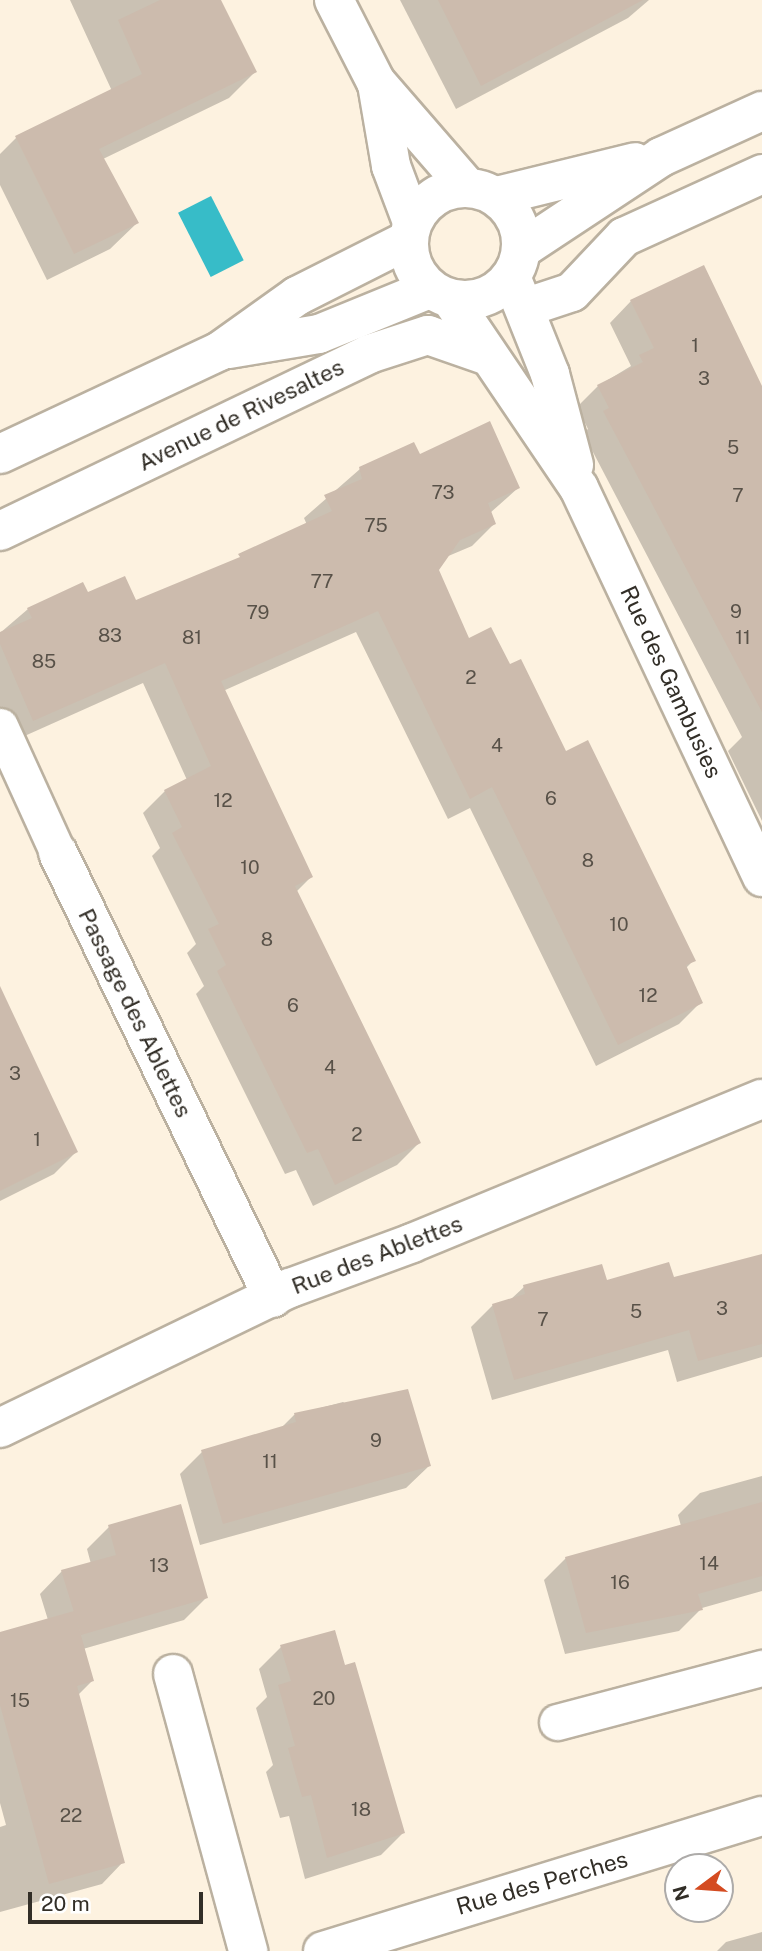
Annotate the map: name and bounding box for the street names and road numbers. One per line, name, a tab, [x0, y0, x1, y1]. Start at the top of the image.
street label: Avenue de Rivesaltes	[133, 353, 349, 477]
street label: Rue des Gambusies	[614, 581, 728, 783]
street label: Passage des Ablettes	[72, 904, 198, 1122]
street label: Rue des Ablettes	[287, 1210, 467, 1300]
street label: Rue des Perches	[453, 1845, 631, 1921]

